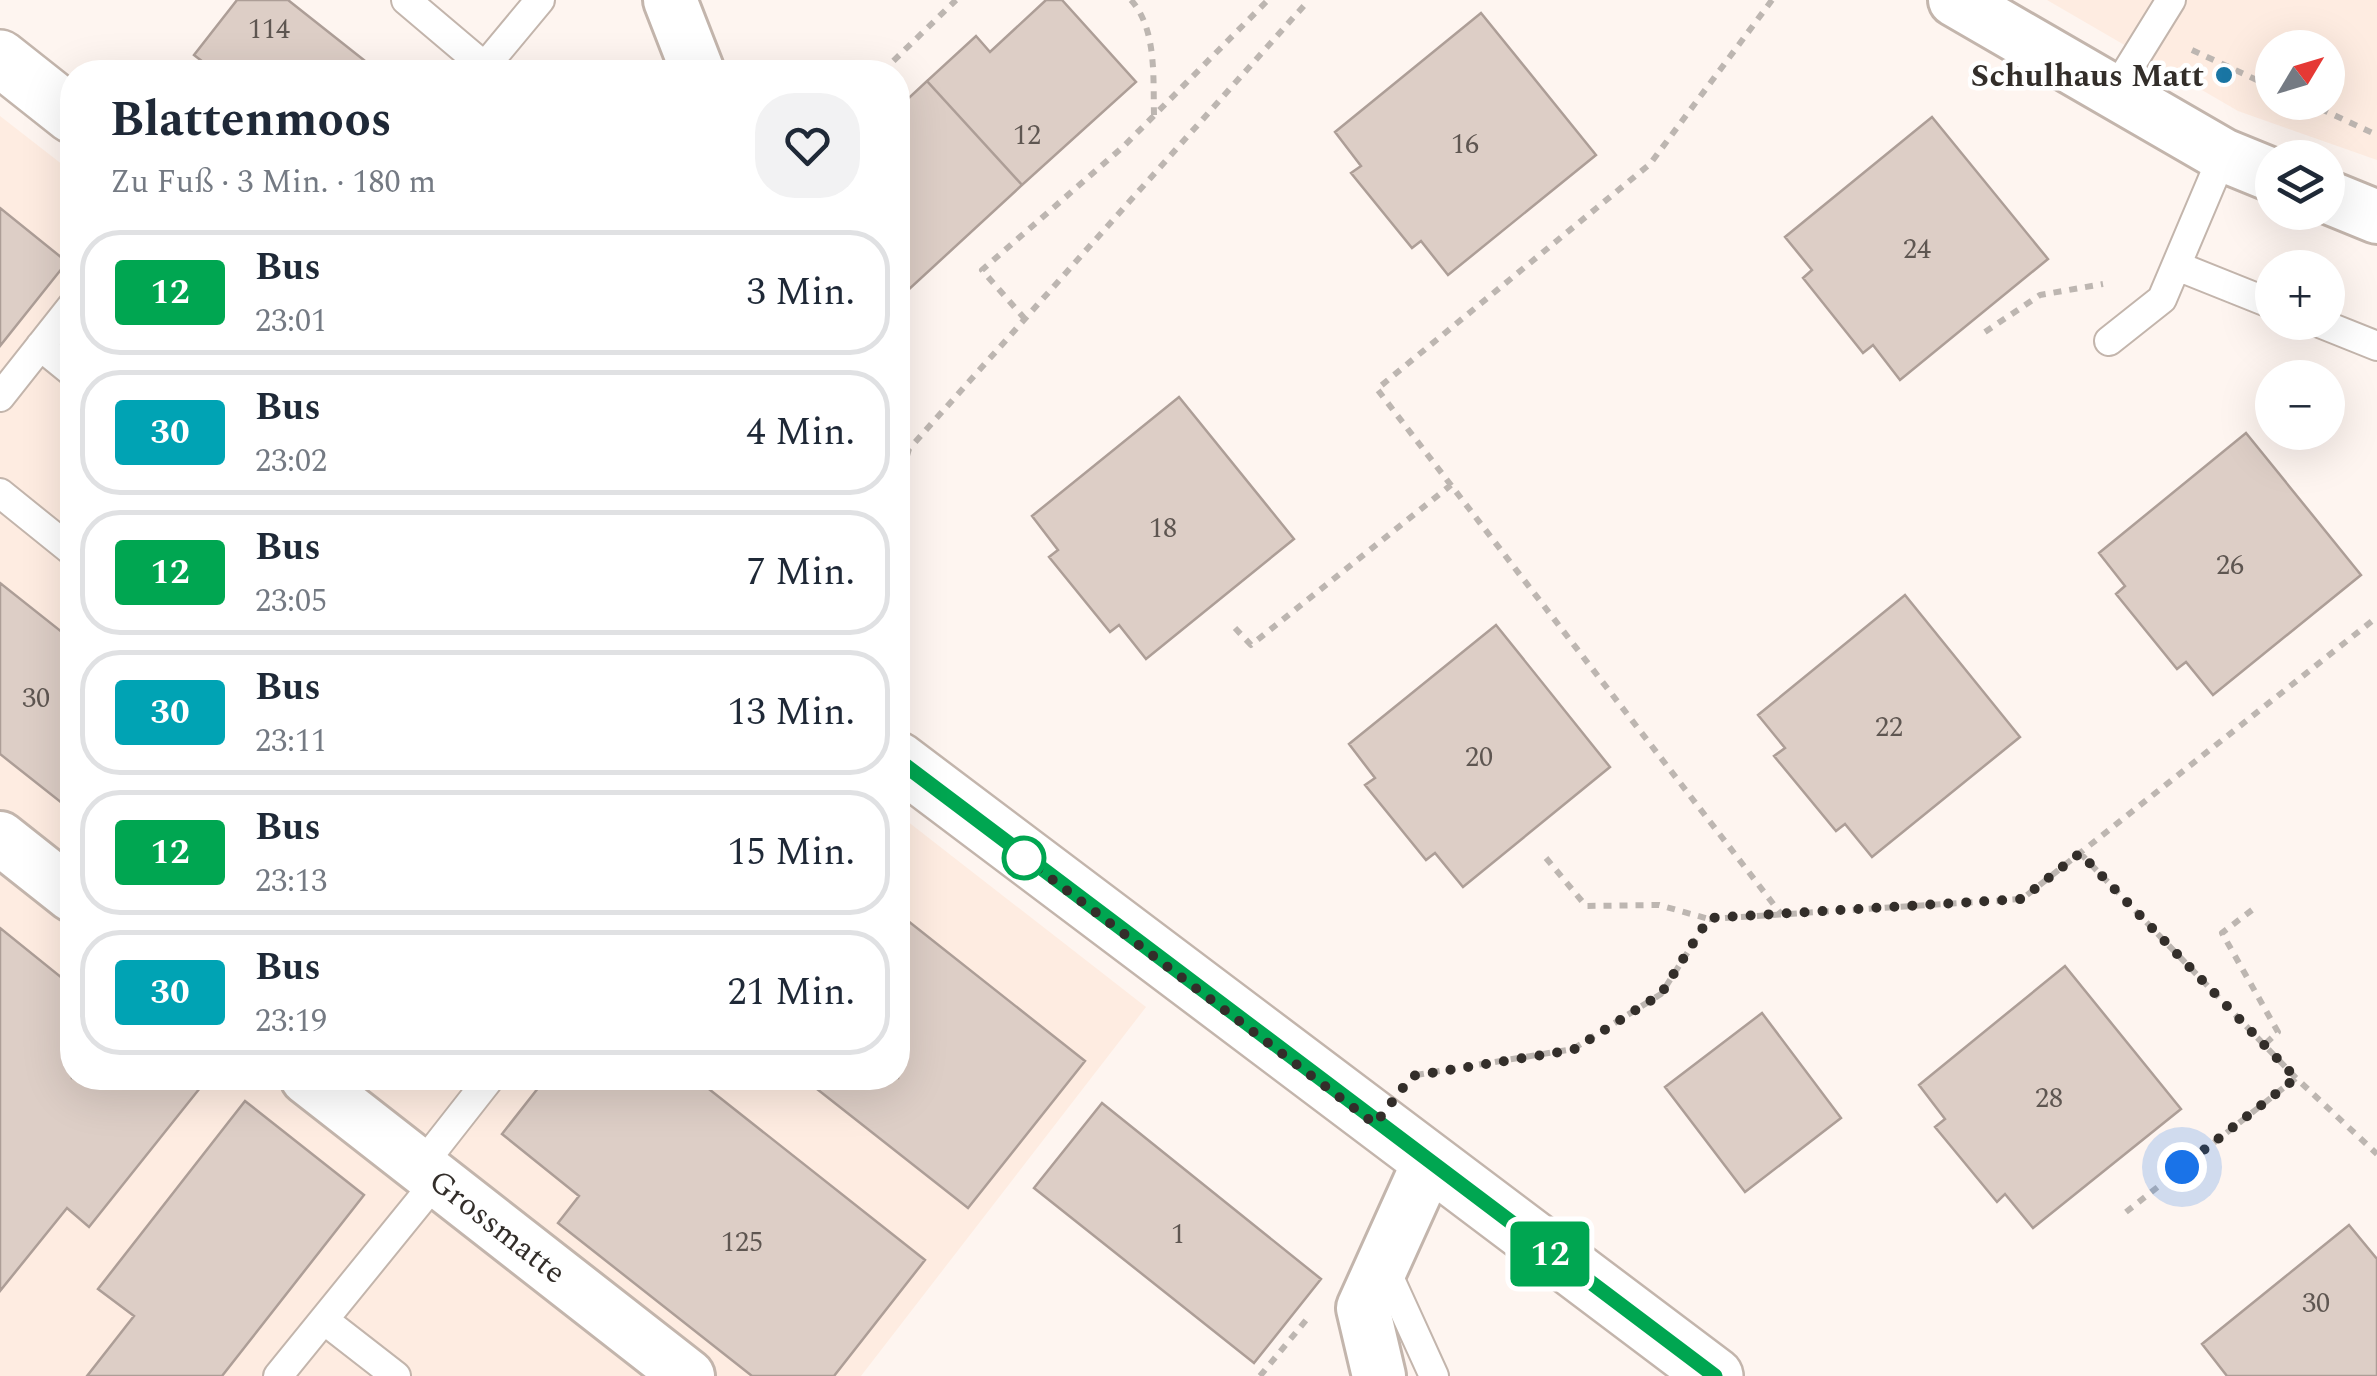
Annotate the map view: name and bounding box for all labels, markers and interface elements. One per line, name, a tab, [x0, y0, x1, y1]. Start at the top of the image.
house number: 114	[248, 8, 290, 51]
north arrow	[2255, 30, 2345, 120]
map controls	[2255, 30, 2345, 450]
place label: Schulhaus Matt	[1971, 52, 2204, 101]
marker: Schulhaus Matt	[2213, 64, 2235, 86]
text: Blattenmoos	[110, 84, 392, 157]
button: heart	[755, 93, 860, 198]
house number: 12	[1013, 114, 1041, 157]
house number: 16	[1451, 123, 1479, 166]
button: layers	[2255, 140, 2345, 230]
text: Zu Fuß · 3 Min. · 180 m	[110, 158, 436, 207]
house number: 24	[1903, 228, 1931, 271]
text: Bus	[255, 239, 321, 297]
button: +	[2255, 250, 2345, 340]
text: 3 Min.	[747, 264, 855, 322]
text: 12	[150, 266, 190, 319]
text: 23:01	[255, 297, 327, 346]
button: −	[2255, 360, 2345, 450]
text: Bus	[255, 379, 321, 437]
text: 4 Min.	[747, 404, 855, 462]
text: 30	[150, 406, 190, 459]
text: 23:02	[255, 437, 327, 486]
house number: 18	[1149, 507, 1177, 550]
text: Bus	[255, 519, 321, 577]
text: 7 Min.	[747, 544, 855, 602]
house number: 26	[2216, 544, 2244, 587]
text: 12	[150, 546, 190, 599]
text: 23:05	[255, 577, 327, 626]
text: Bus	[255, 659, 321, 717]
house number: 30	[22, 677, 50, 720]
text: 13 Min.	[728, 684, 855, 742]
text: 30	[150, 686, 190, 739]
house number: 22	[1875, 706, 1903, 749]
text: 23:11	[255, 717, 327, 766]
house number: 20	[1465, 736, 1493, 779]
text: Bus	[255, 799, 321, 857]
text: 15 Min.	[728, 824, 855, 882]
text: 12	[150, 826, 190, 879]
unlabelled marker	[1003, 837, 1045, 879]
text: 23:13	[255, 857, 327, 906]
text: Bus	[255, 939, 321, 997]
text: 21 Min.	[728, 964, 855, 1022]
text: 30	[150, 966, 190, 1019]
text: 23:19	[255, 997, 327, 1046]
house number: 28	[2035, 1077, 2063, 1120]
your location	[2157, 1142, 2207, 1192]
street label: Grossmatte	[418, 1158, 576, 1297]
house number: 1	[1171, 1213, 1185, 1256]
house number: 125	[721, 1221, 763, 1264]
line badge: 12	[1505, 1222, 1595, 1286]
text: 12	[1530, 1228, 1570, 1281]
house number: 30	[2302, 1282, 2330, 1325]

